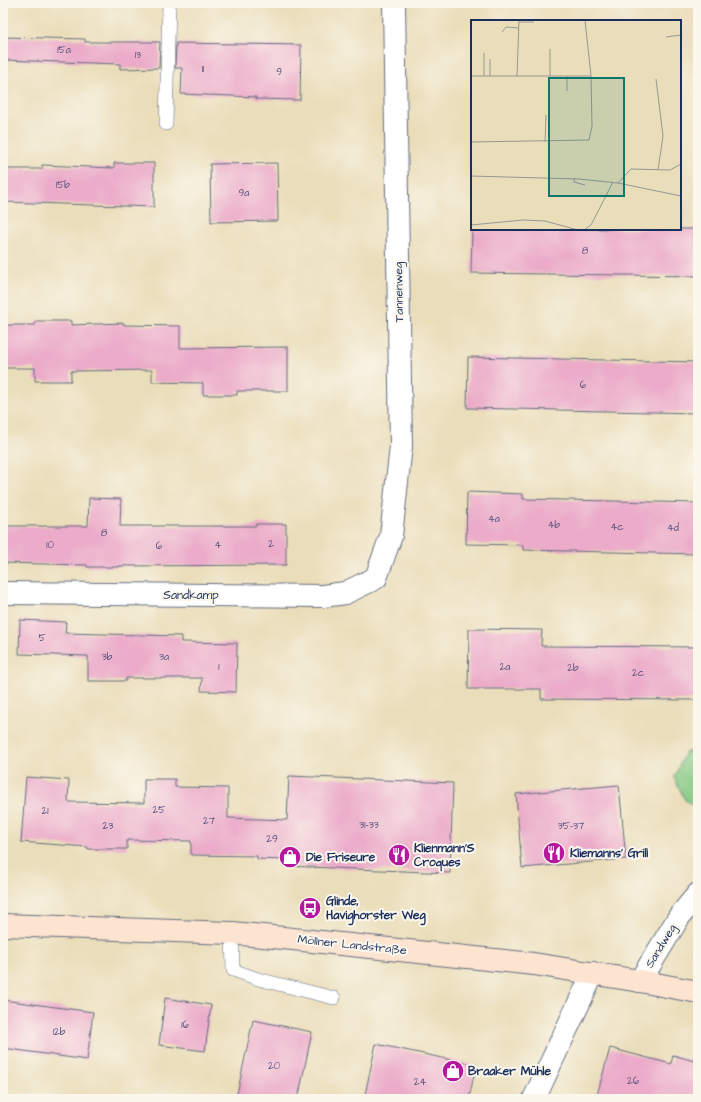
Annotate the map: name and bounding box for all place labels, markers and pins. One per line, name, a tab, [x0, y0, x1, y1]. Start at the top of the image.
place label: Klienmann'S Croques	[414, 840, 475, 872]
restaurant icon: Kliemanns' Grill	[541, 840, 567, 866]
restaurant icon: Klienmann'S Croques	[386, 842, 412, 868]
shop icon: Die Friseure	[277, 844, 303, 870]
place label: Kliemanns' Grill	[570, 845, 648, 862]
place label: Die Friseure	[306, 849, 376, 866]
place label: Glinde, Havighorster Weg	[326, 893, 426, 926]
bus stop icon: Glinde, Havighorster Weg	[297, 895, 323, 921]
shop icon: Braaker Mühle	[440, 1058, 466, 1084]
place label: Braaker Mühle	[468, 1063, 552, 1080]

